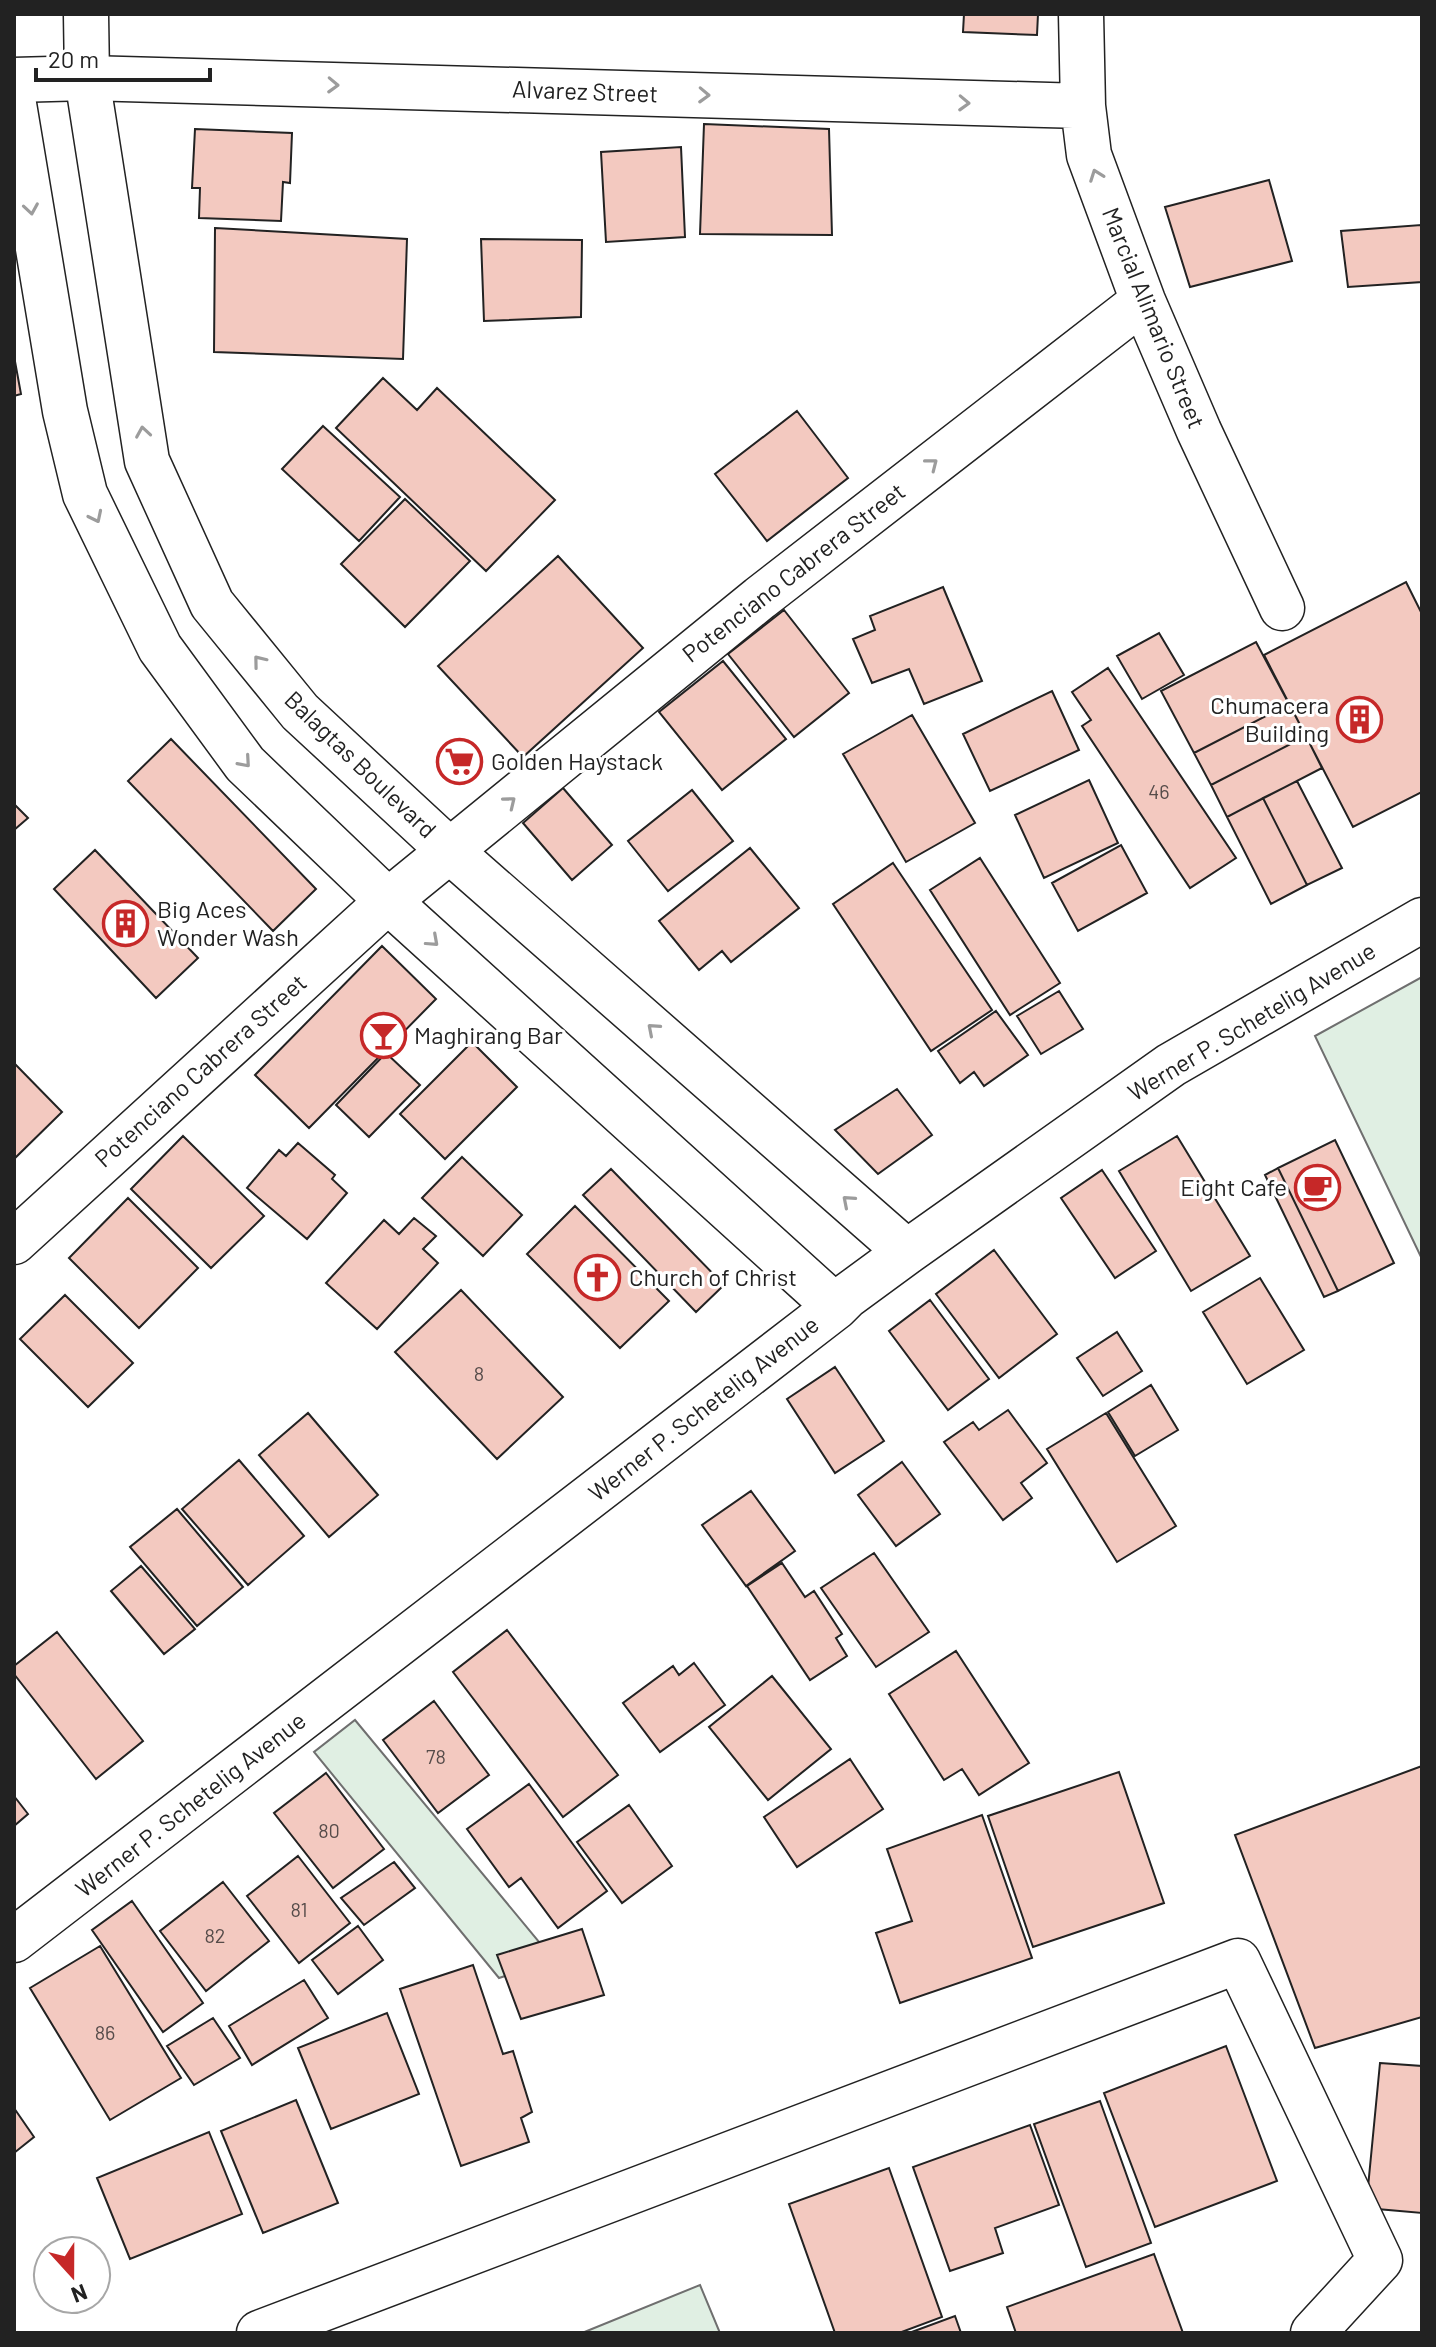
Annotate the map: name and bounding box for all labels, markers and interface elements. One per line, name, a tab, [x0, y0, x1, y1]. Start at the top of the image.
scale bar	[36, 32, 210, 82]
text: 20 m	[48, 44, 99, 73]
street label: Alvarez Street	[512, 73, 658, 108]
one-way arrow	[327, 76, 340, 93]
one-way arrow	[698, 87, 711, 104]
one-way arrow	[958, 94, 971, 111]
one-way arrow	[1089, 169, 1106, 183]
one-way arrow	[22, 202, 39, 215]
street label: Marcial Alimario Street	[1097, 203, 1212, 432]
one-way arrow	[135, 425, 152, 439]
one-way arrow	[923, 460, 938, 474]
street label: Potenciano Cabrera Street	[676, 476, 910, 668]
one-way arrow	[86, 508, 102, 523]
one-way arrow	[254, 655, 268, 670]
street label: Balagtas Boulevard	[279, 684, 443, 844]
place label: Chumacera Building	[1210, 690, 1329, 747]
building icon: Chumacera Building	[1336, 696, 1384, 744]
supermarket icon: Golden Haystack	[436, 738, 484, 786]
place label: Golden Haystack	[491, 746, 663, 775]
one-way arrow	[235, 752, 250, 767]
house number: 46	[1148, 779, 1170, 803]
one-way arrow	[501, 797, 515, 812]
place label: Big Aces Wonder Wash	[157, 894, 299, 951]
building icon: Big Aces Wonder Wash	[102, 900, 150, 948]
one-way arrow	[424, 932, 438, 947]
street label: Werner P. Schetelig Avenue	[1122, 935, 1380, 1106]
street label: Potenciano Cabrera Street	[88, 967, 312, 1173]
bar icon: Maghirang Bar	[359, 1012, 407, 1060]
place label: Maghirang Bar	[414, 1020, 563, 1049]
one-way arrow	[647, 1025, 662, 1039]
cafe icon: Eight Cafe	[1294, 1164, 1342, 1212]
place label: Eight Cafe	[1180, 1172, 1287, 1201]
one-way arrow	[843, 1196, 858, 1211]
church icon: Church of Christ	[574, 1254, 622, 1302]
place label: Church of Christ	[629, 1262, 797, 1291]
street label: Werner P. Schetelig Avenue	[582, 1309, 824, 1507]
house number: 8	[474, 1361, 484, 1385]
street label: Werner P. Schetelig Avenue	[69, 1705, 311, 1903]
house number: 78	[426, 1744, 446, 1768]
house number: 80	[318, 1818, 340, 1842]
house number: 81	[291, 1897, 307, 1921]
house number: 82	[204, 1923, 226, 1947]
house number: 86	[95, 2020, 115, 2044]
north arrow	[32, 2235, 112, 2315]
text: N	[68, 2280, 91, 2309]

